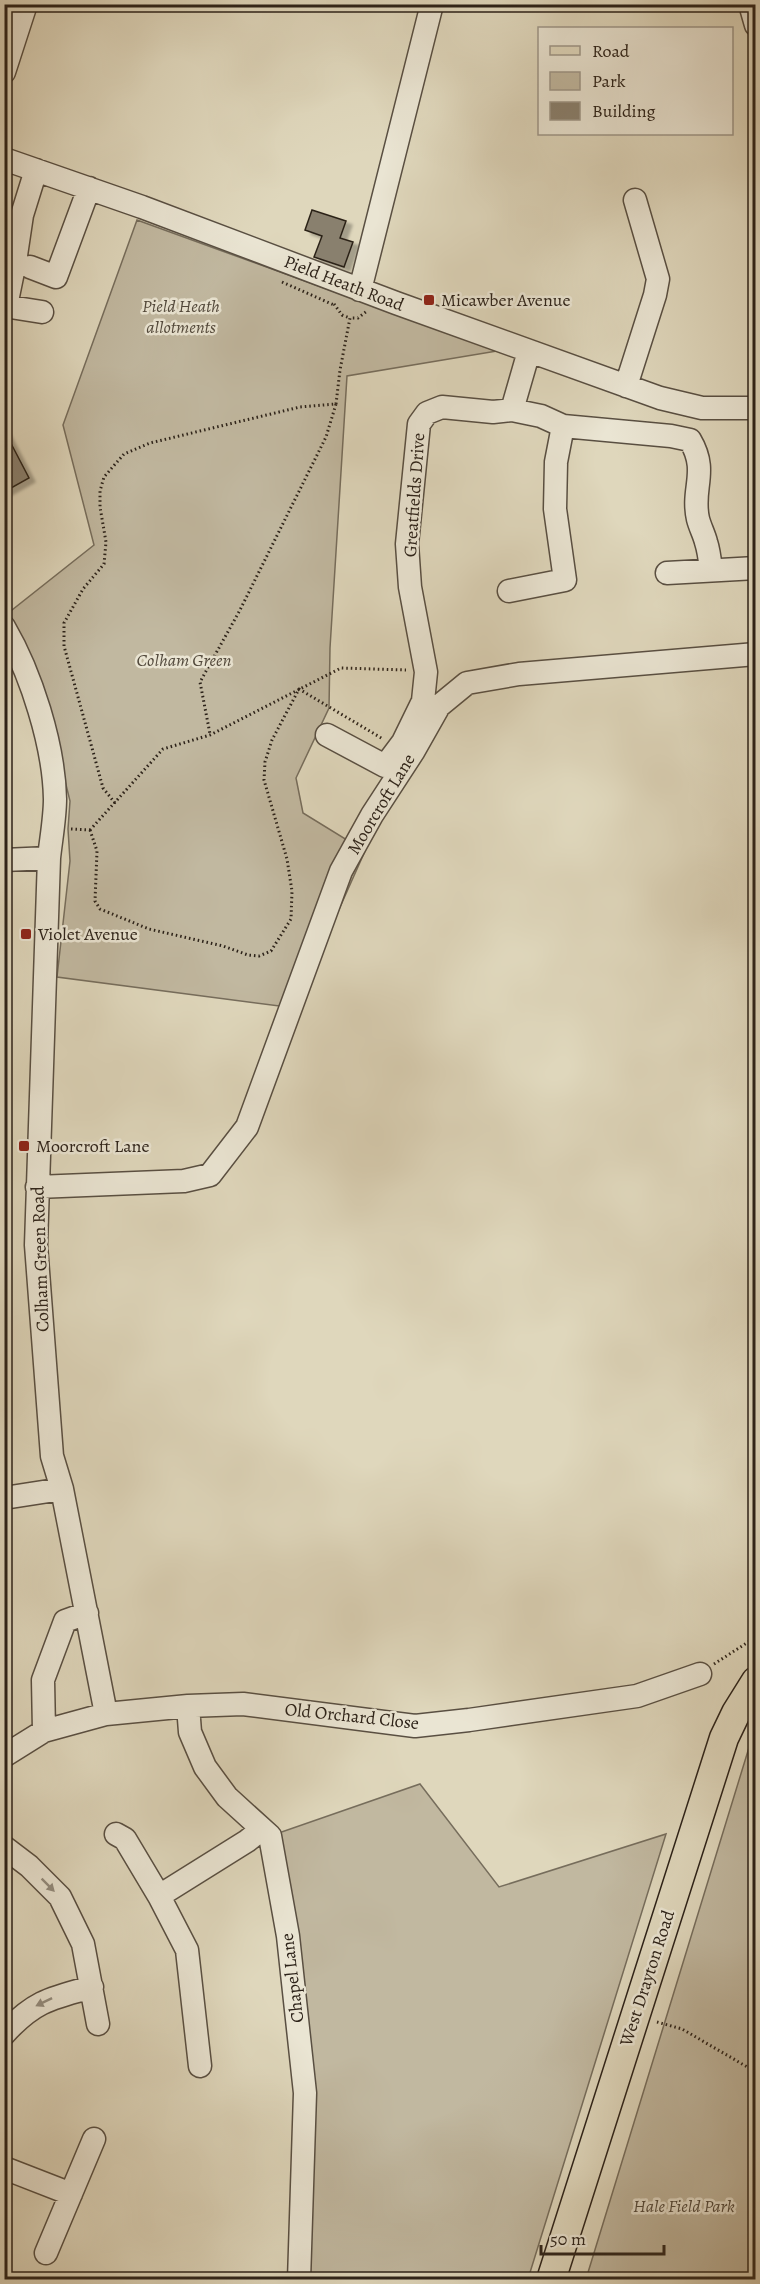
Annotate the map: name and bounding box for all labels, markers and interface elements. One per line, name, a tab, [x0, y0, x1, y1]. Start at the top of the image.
legend	[538, 27, 733, 135]
text: Road	[592, 39, 630, 63]
text: Park	[592, 69, 626, 93]
text: Building	[592, 99, 656, 123]
street label: Pield Heath Road	[281, 249, 408, 317]
place label: Micawber Avenue	[441, 288, 571, 312]
marker: Micawber Avenue	[422, 293, 436, 307]
park label: Pield Heath allotments	[142, 294, 220, 339]
street label: Greatfields Drive	[398, 432, 430, 558]
park label: Colham Green	[137, 648, 231, 672]
street label: Moorcroft Lane	[341, 749, 421, 859]
place label: Violet Avenue	[37, 922, 138, 946]
marker: Violet Avenue	[19, 927, 33, 941]
place label: Moorcroft Lane	[36, 1134, 150, 1158]
marker: Moorcroft Lane	[17, 1139, 31, 1153]
street label: Colham Green Road	[25, 1185, 55, 1332]
street label: Old Orchard Close	[284, 1697, 420, 1735]
one-way arrow	[41, 1878, 55, 1892]
street label: West Drayton Road	[613, 1907, 680, 2050]
street label: Chapel Lane	[275, 1932, 309, 2024]
one-way arrow	[35, 1997, 53, 2007]
park label: Hale Field Park	[633, 2194, 735, 2218]
scale bar	[541, 2218, 664, 2256]
text: 50 m	[550, 2227, 586, 2251]

